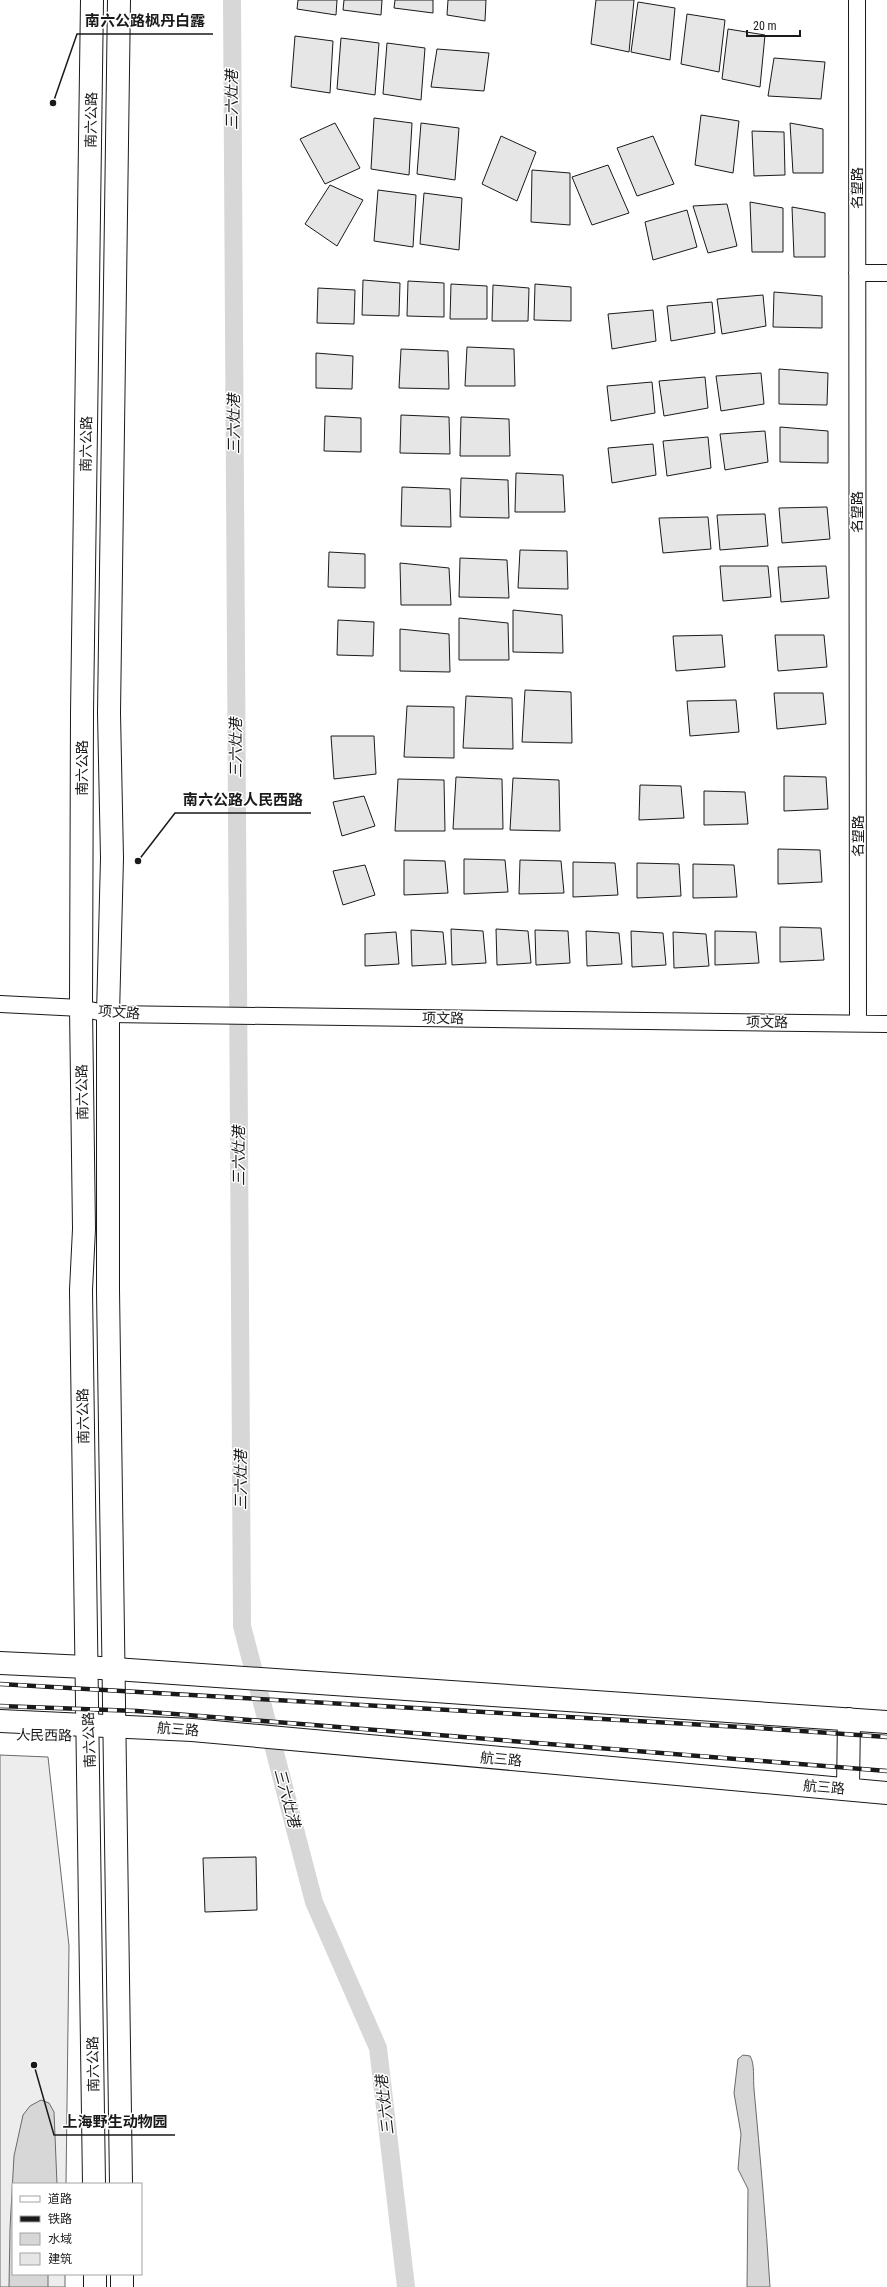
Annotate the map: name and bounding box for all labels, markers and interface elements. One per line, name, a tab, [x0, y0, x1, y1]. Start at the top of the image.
callout: 南六公路枫丹白露	[77, 7, 213, 34]
text: 南六公路枫丹白露	[85, 12, 205, 30]
scale bar	[747, 12, 800, 38]
text: 20 m	[753, 19, 777, 33]
water label: 三六灶港	[223, 68, 241, 130]
street label: 南六公路	[83, 92, 99, 148]
street label: 名望路	[849, 167, 865, 209]
water label: 三六灶港	[225, 392, 243, 454]
street label: 南六公路	[78, 416, 94, 472]
street label: 名望路	[849, 491, 865, 533]
water label: 三六灶港	[227, 716, 245, 778]
street label: 南六公路	[74, 740, 90, 796]
callout: 南六公路人民西路	[175, 786, 311, 813]
text: 南六公路人民西路	[183, 791, 303, 809]
street label: 名望路	[850, 815, 866, 857]
street label: 项文路	[97, 1003, 141, 1021]
street label: 项文路	[422, 1010, 464, 1026]
street label: 项文路	[746, 1014, 788, 1030]
street label: 南六公路	[74, 1064, 90, 1120]
water label: 三六灶港	[230, 1124, 248, 1186]
street label: 南六公路	[75, 1388, 91, 1444]
water label: 三六灶港	[232, 1448, 250, 1510]
street label: 南六公路	[80, 1712, 98, 1768]
street label: 航三路	[156, 1720, 200, 1738]
street label: 人民西路	[16, 1727, 72, 1743]
street label: 航三路	[479, 1749, 523, 1769]
water label: 三六灶港	[271, 1767, 304, 1831]
street label: 航三路	[802, 1777, 846, 1797]
street label: 南六公路	[85, 2036, 101, 2092]
water label: 三六灶港	[372, 2072, 398, 2136]
callout: 上海野生动物园	[54, 2108, 175, 2135]
text: 上海野生动物园	[62, 2113, 168, 2131]
legend	[12, 2183, 142, 2275]
text: 道路	[48, 2192, 72, 2206]
text: 铁路	[48, 2212, 72, 2226]
text: 水域	[48, 2232, 72, 2246]
text: 建筑	[48, 2252, 72, 2266]

